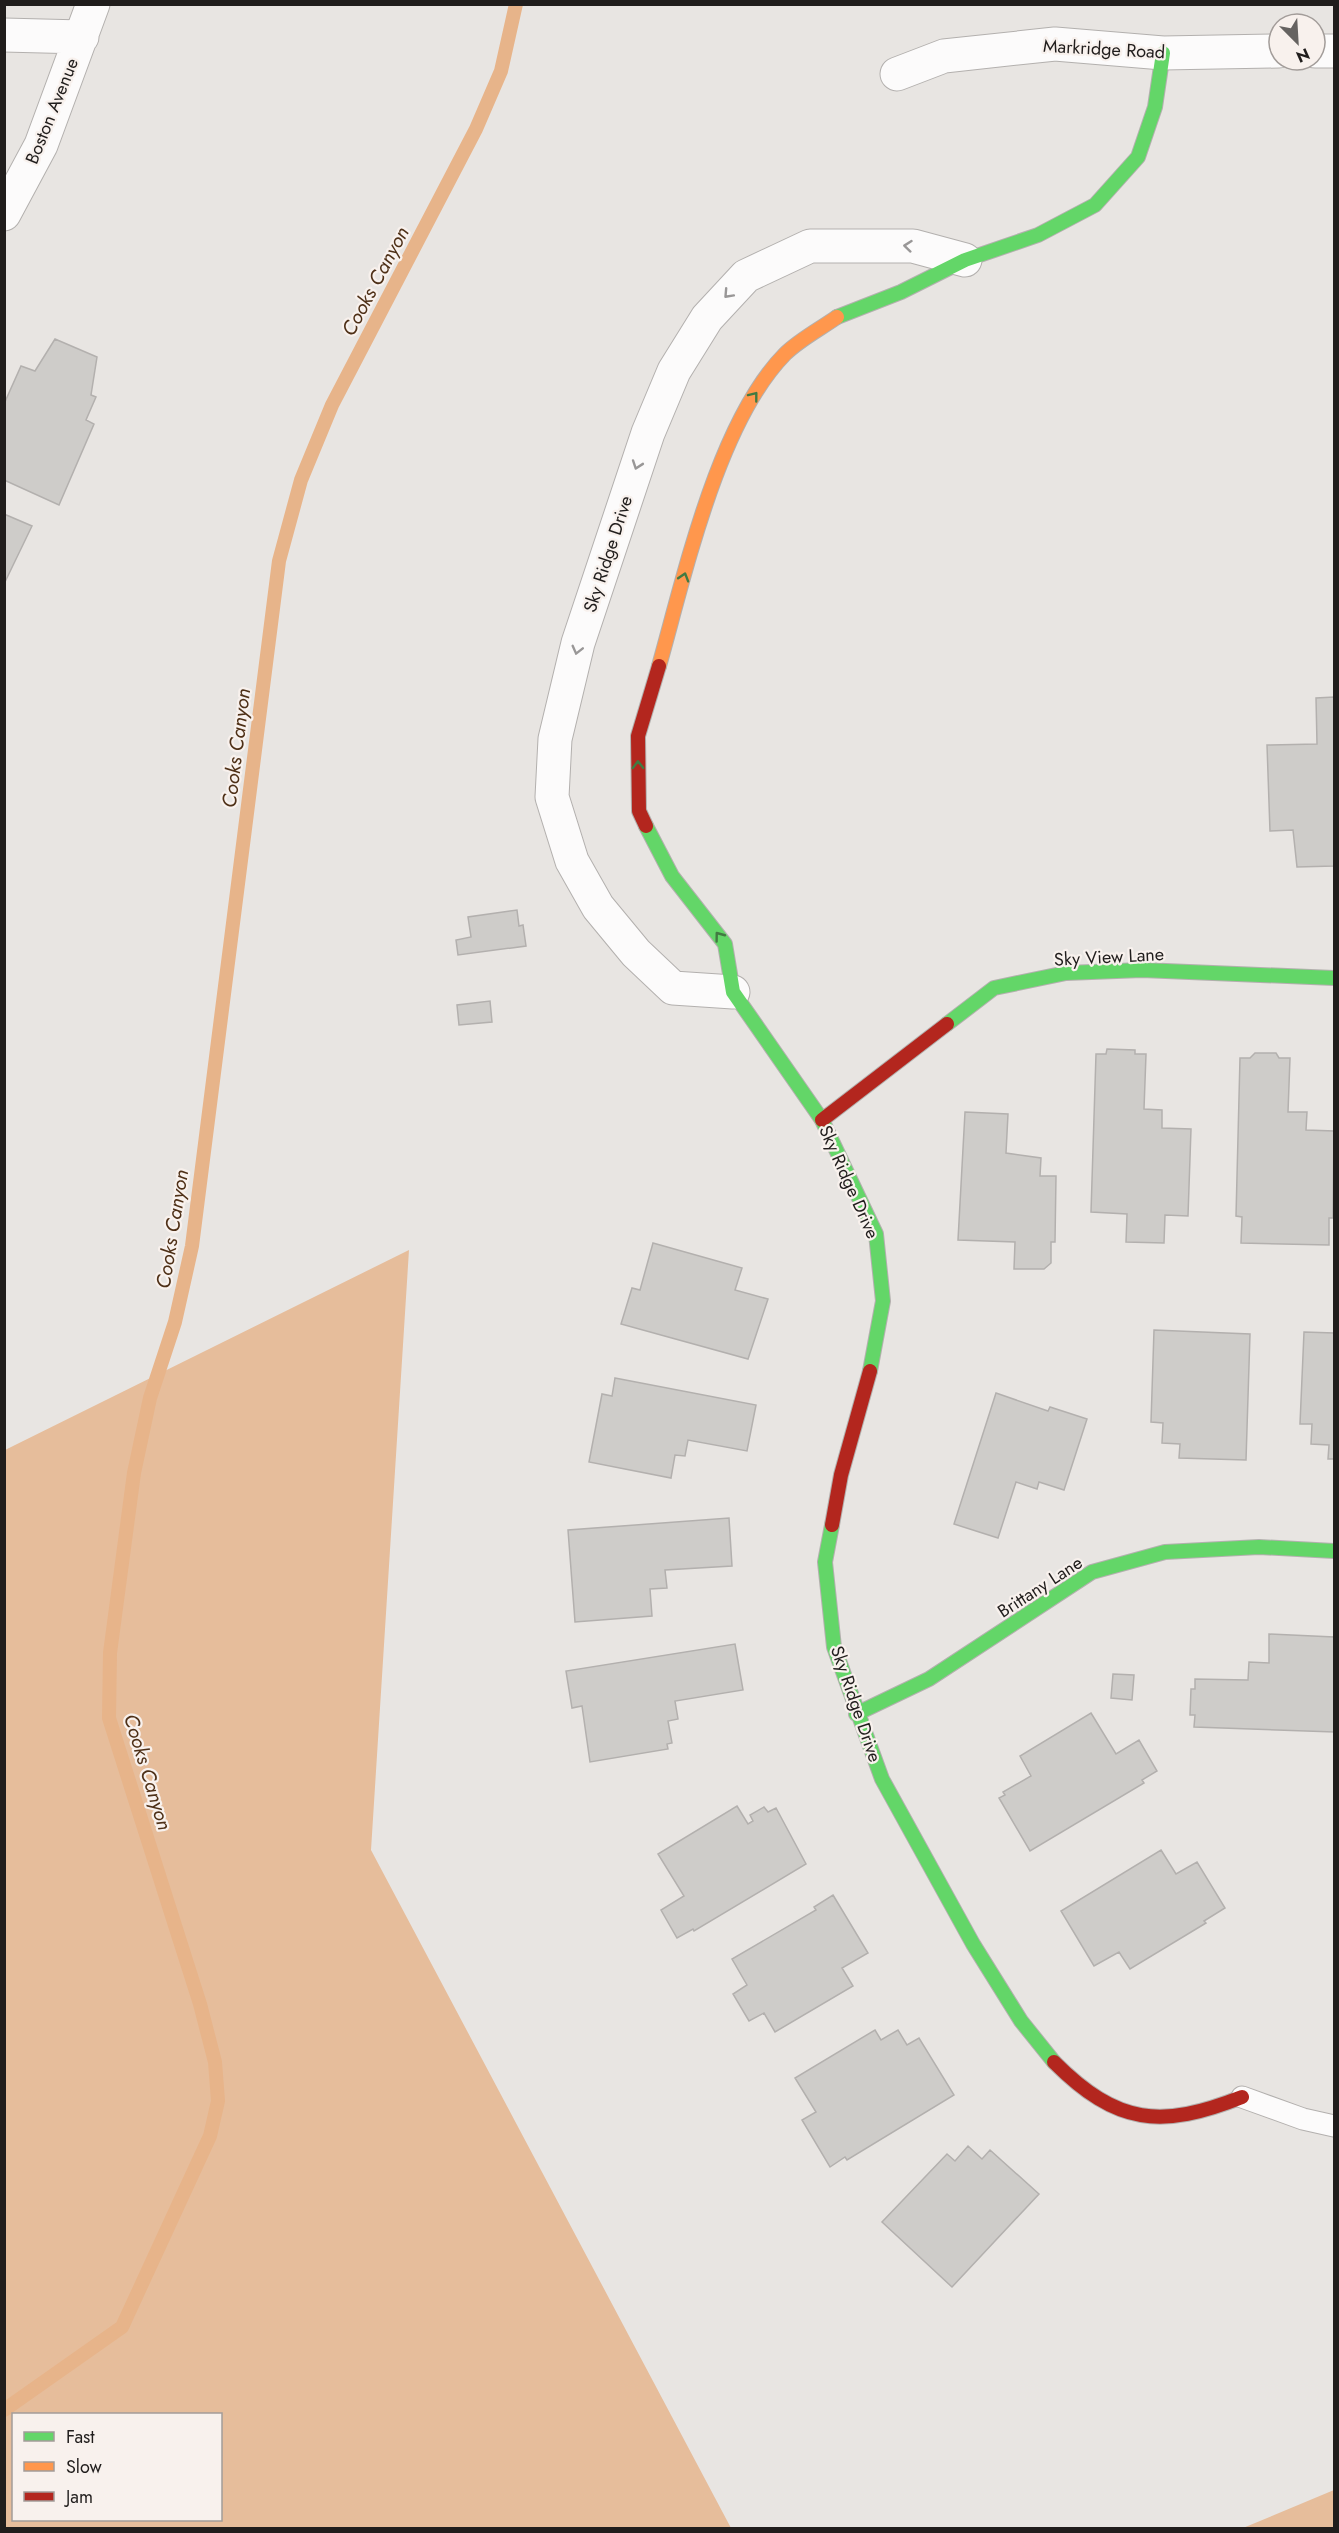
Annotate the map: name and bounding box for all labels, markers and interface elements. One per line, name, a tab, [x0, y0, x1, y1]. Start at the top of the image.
north arrow	[1267, 12, 1327, 72]
street label: Markridge Road	[1042, 33, 1166, 65]
text: N	[1292, 42, 1313, 68]
street label: Boston Avenue	[19, 54, 85, 168]
water label: Cooks Canyon	[334, 221, 416, 341]
one-way arrow	[904, 240, 913, 253]
one-way arrow	[724, 288, 735, 298]
one-way arrow	[746, 391, 757, 402]
one-way arrow	[632, 459, 645, 470]
street label: Sky Ridge Drive	[577, 492, 639, 616]
one-way arrow	[677, 572, 690, 583]
one-way arrow	[571, 645, 584, 655]
water label: Cooks Canyon	[215, 687, 258, 810]
one-way arrow	[632, 761, 645, 770]
one-way arrow	[715, 932, 726, 943]
street label: Sky View Lane	[1053, 941, 1165, 973]
street label: Sky Ridge Drive	[812, 1121, 886, 1243]
water label: Cooks Canyon	[149, 1167, 196, 1291]
street label: Brittany Lane	[993, 1550, 1087, 1624]
street label: Sky Ridge Drive	[824, 1642, 888, 1766]
water label: Cooks Canyon	[116, 1710, 179, 1834]
legend	[12, 2413, 222, 2521]
text: Fast	[66, 2424, 95, 2450]
text: Slow	[66, 2454, 103, 2480]
text: Jam	[64, 2484, 93, 2510]

